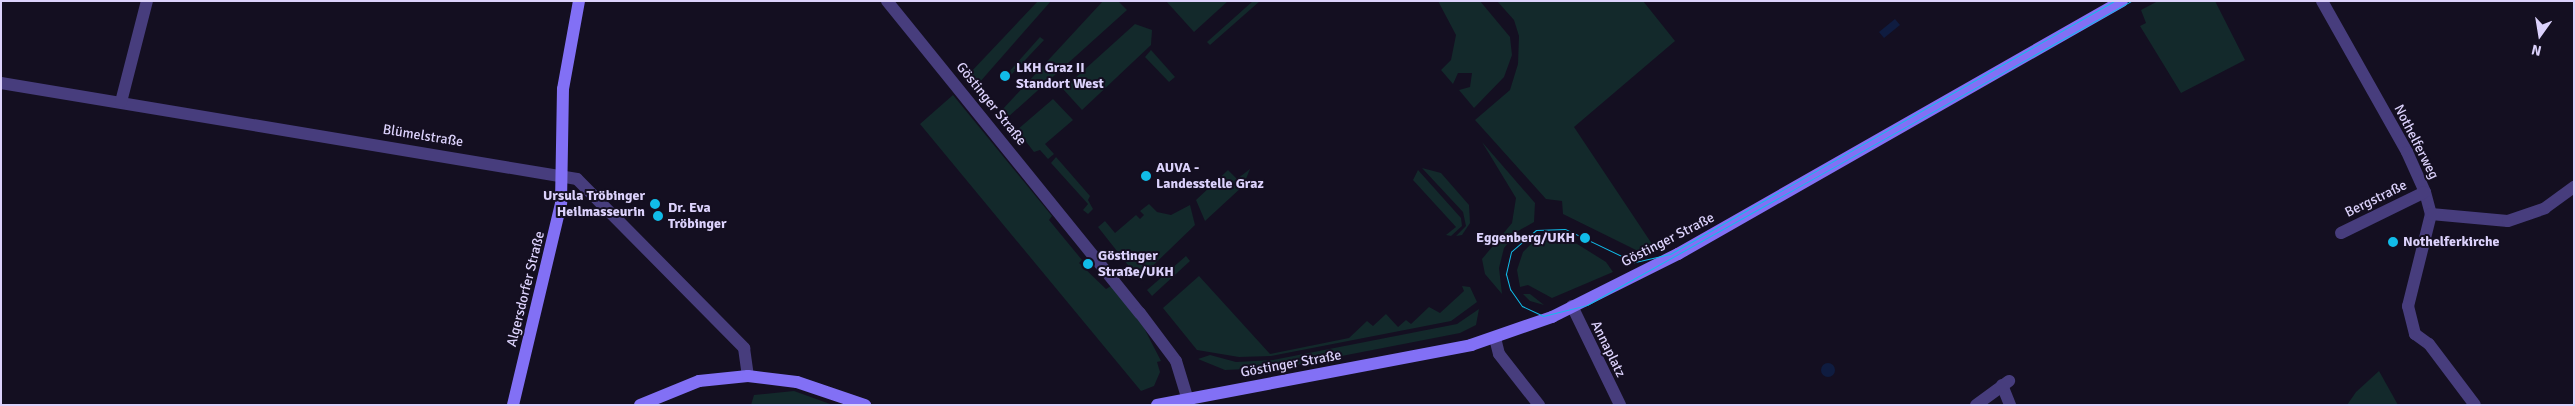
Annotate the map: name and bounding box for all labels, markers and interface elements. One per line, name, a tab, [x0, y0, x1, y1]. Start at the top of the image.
north arrow	[2515, 10, 2565, 60]
text: N	[2530, 41, 2543, 59]
street label: Göstinger Straße	[952, 59, 1030, 149]
place label: LKH Graz II Standort West	[1016, 60, 1104, 92]
marker: LKH Graz II Standort West	[998, 69, 1012, 83]
street label: Nothelferweg	[2390, 102, 2442, 182]
street label: Blümelstraße	[382, 121, 464, 151]
place label: AUVA - Landesstelle Graz	[1156, 160, 1264, 192]
marker: AUVA - Landesstelle Graz	[1140, 170, 1152, 182]
street label: Bergstraße	[2342, 177, 2410, 221]
place label: Ursula Tröbinger Heilmasseurin	[543, 188, 645, 220]
marker: Ursula Tröbinger Heilmasseurin	[649, 198, 661, 210]
place label: Dr. Eva Tröbinger	[668, 200, 726, 232]
street label: Göstinger Straße	[1619, 209, 1717, 271]
marker: Dr. Eva Tröbinger	[652, 210, 664, 222]
street label: Algersdorfer Straße	[503, 229, 549, 349]
place label: Eggenberg/UKH	[1476, 230, 1575, 246]
marker: Eggenberg/UKH	[1579, 232, 1591, 244]
place label: Nothelferkirche	[2403, 234, 2500, 250]
marker: Nothelferkirche	[2387, 236, 2399, 248]
place label: Göstinger Straße/UKH	[1098, 248, 1174, 280]
marker: Göstinger Straße/UKH	[1082, 258, 1094, 270]
street label: Annaplatz	[1587, 318, 1629, 380]
street label: Göstinger Straße	[1239, 347, 1343, 381]

